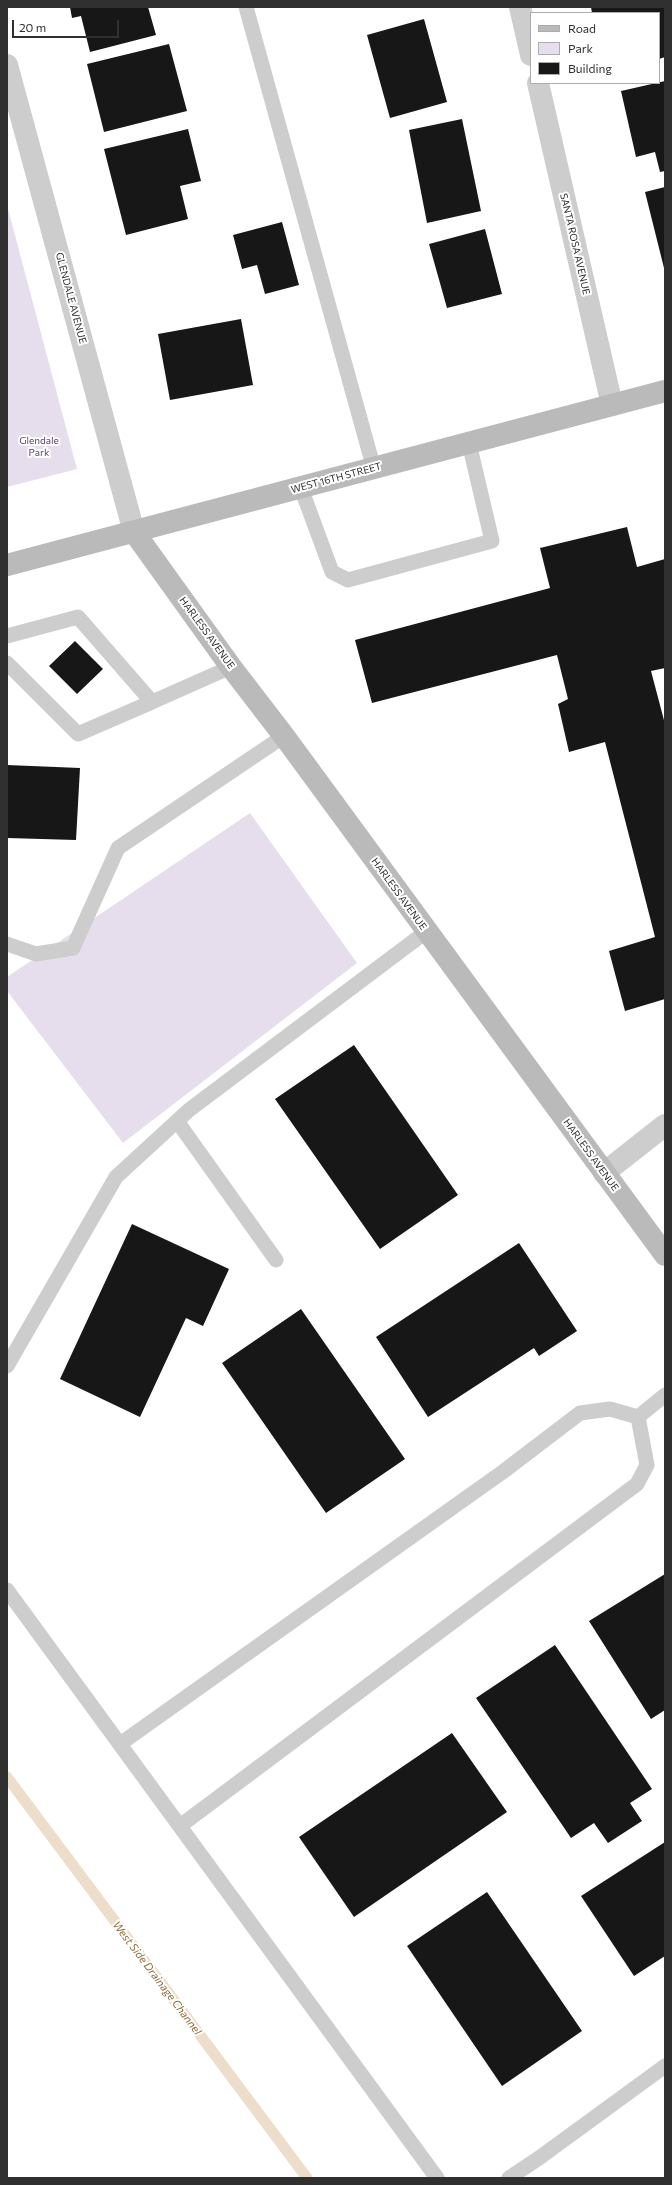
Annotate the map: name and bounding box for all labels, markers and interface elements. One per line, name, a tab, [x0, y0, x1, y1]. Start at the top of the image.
scale bar	[14, 12, 121, 38]
legend	[530, 12, 660, 84]
text: 20 m	[19, 20, 46, 34]
text: Road	[568, 21, 596, 35]
text: Park	[568, 41, 593, 55]
text: Building	[568, 61, 612, 75]
street label: SANTA ROSA AVENUE	[557, 192, 593, 296]
street label: GLENDALE AVENUE	[53, 251, 89, 345]
park label: Glendale Park	[19, 435, 59, 458]
street label: WEST 16TH STREET	[289, 460, 383, 496]
street label: HARLESS AVENUE	[177, 595, 237, 671]
street label: HARLESS AVENUE	[369, 856, 429, 932]
street label: HARLESS AVENUE	[561, 1117, 621, 1193]
water label: West Side Drainage Channel	[110, 1918, 204, 2038]

